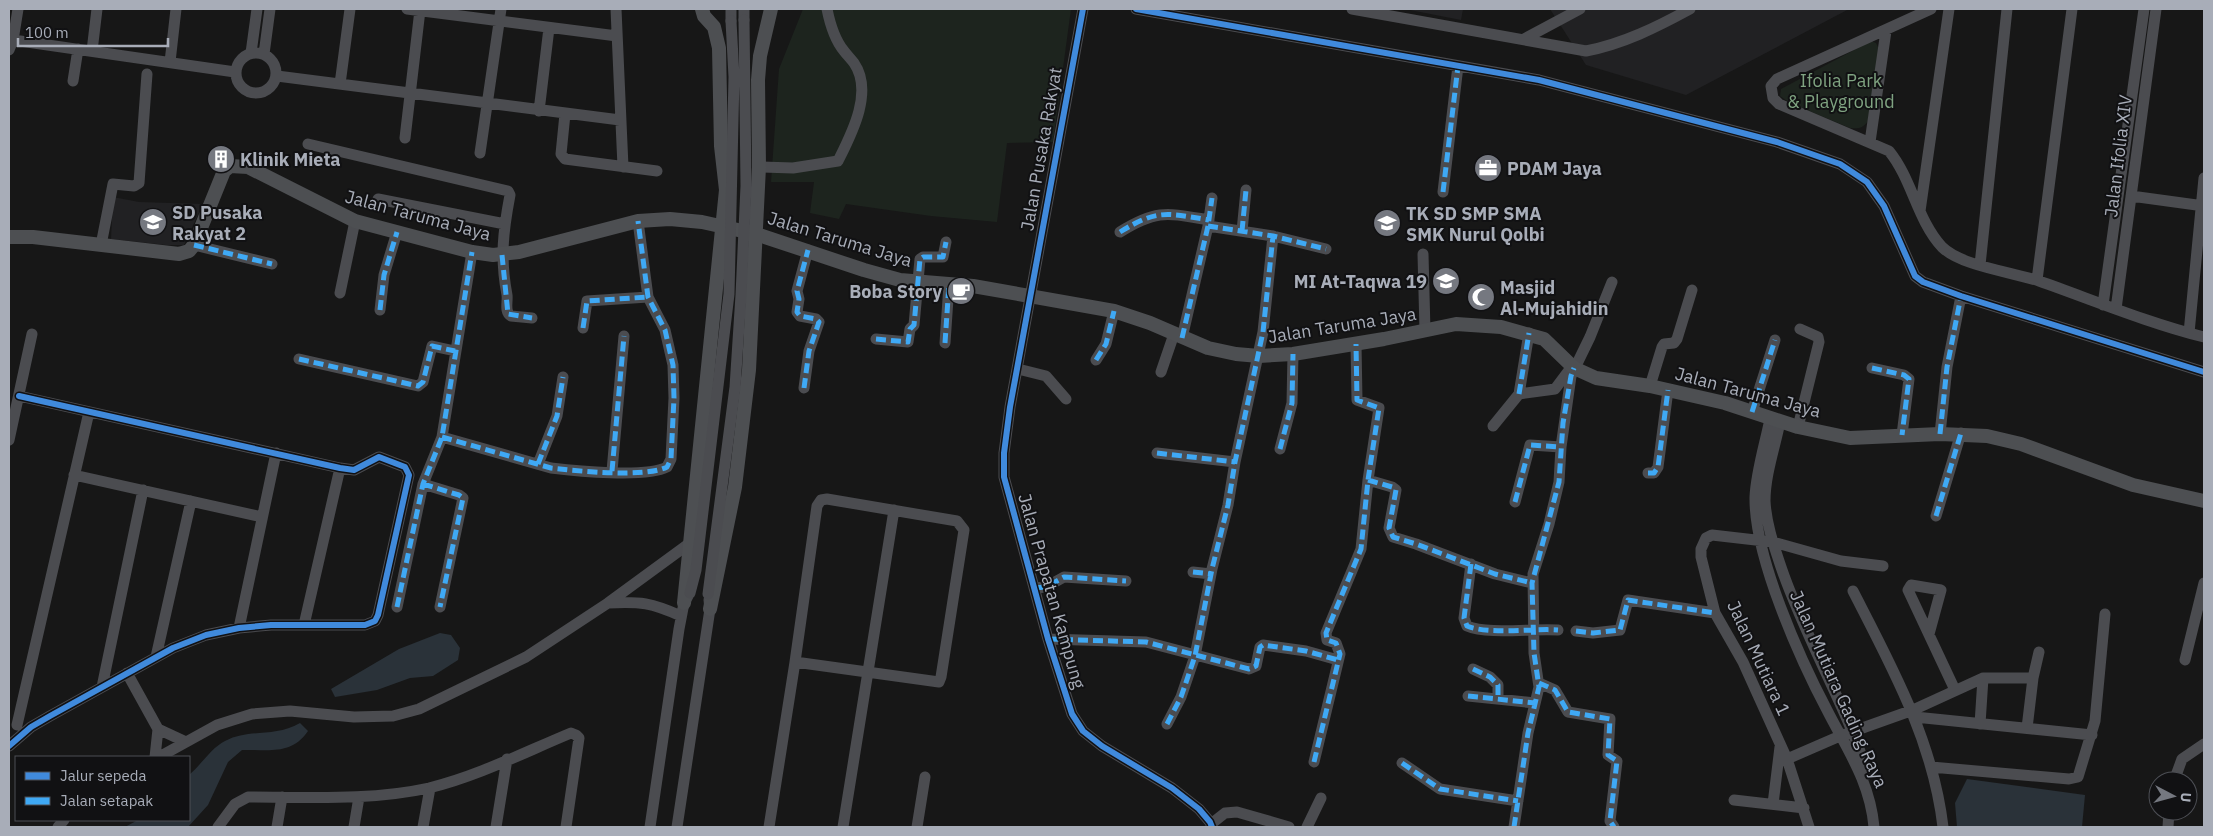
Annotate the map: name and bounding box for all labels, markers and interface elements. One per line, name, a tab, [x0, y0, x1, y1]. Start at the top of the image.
scale bar	[18, 15, 168, 47]
text: 100 m	[25, 23, 69, 42]
street label: Jalan Pusaka Rakyat	[1015, 65, 1067, 233]
park label: Ifolia Park & Playground	[1787, 69, 1895, 113]
street label: Jalan Ifolia XIV	[2099, 93, 2137, 219]
building icon: Klinik Mieta	[206, 144, 236, 174]
place label: Klinik Mieta	[240, 148, 341, 171]
office icon: PDAM Jaya	[1473, 153, 1503, 183]
place label: PDAM Jaya	[1507, 157, 1602, 180]
street label: Jalan Taruma Jaya	[343, 184, 494, 246]
place label: SD Pusaka Rakyat 2	[172, 201, 263, 245]
place label: TK SD SMP SMA SMK Nurul Qolbi	[1406, 202, 1545, 246]
street label: Jalan Taruma Jaya	[765, 206, 915, 272]
school or university icon: SD Pusaka Rakyat 2	[138, 207, 168, 237]
school or university icon: TK SD SMP SMA SMK Nurul Qolbi	[1372, 208, 1402, 238]
school or university icon: MI At-Taqwa 19	[1431, 266, 1461, 296]
place label: MI At-Taqwa 19	[1294, 270, 1427, 293]
cafe icon: Boba Story	[946, 276, 976, 306]
place label: Masjid Al-Mujahidin	[1500, 276, 1608, 320]
place label: Boba Story	[849, 280, 942, 303]
mosque icon: Masjid Al-Mujahidin	[1466, 282, 1496, 312]
street label: Jalan Taruma Jaya	[1266, 302, 1418, 348]
street label: Jalan Taruma Jaya	[1673, 361, 1824, 423]
street label: Jalan Prapatan Kampung	[1013, 491, 1091, 692]
street label: Jalan Mutiara Gading Raya	[1785, 587, 1893, 792]
street label: Jalan Mutiara 1	[1722, 597, 1796, 719]
legend	[15, 756, 190, 821]
text: Jalur sepeda	[60, 766, 147, 785]
north arrow	[2148, 771, 2198, 821]
text: Jalan setapak	[60, 791, 153, 810]
text: U	[2176, 792, 2195, 803]

